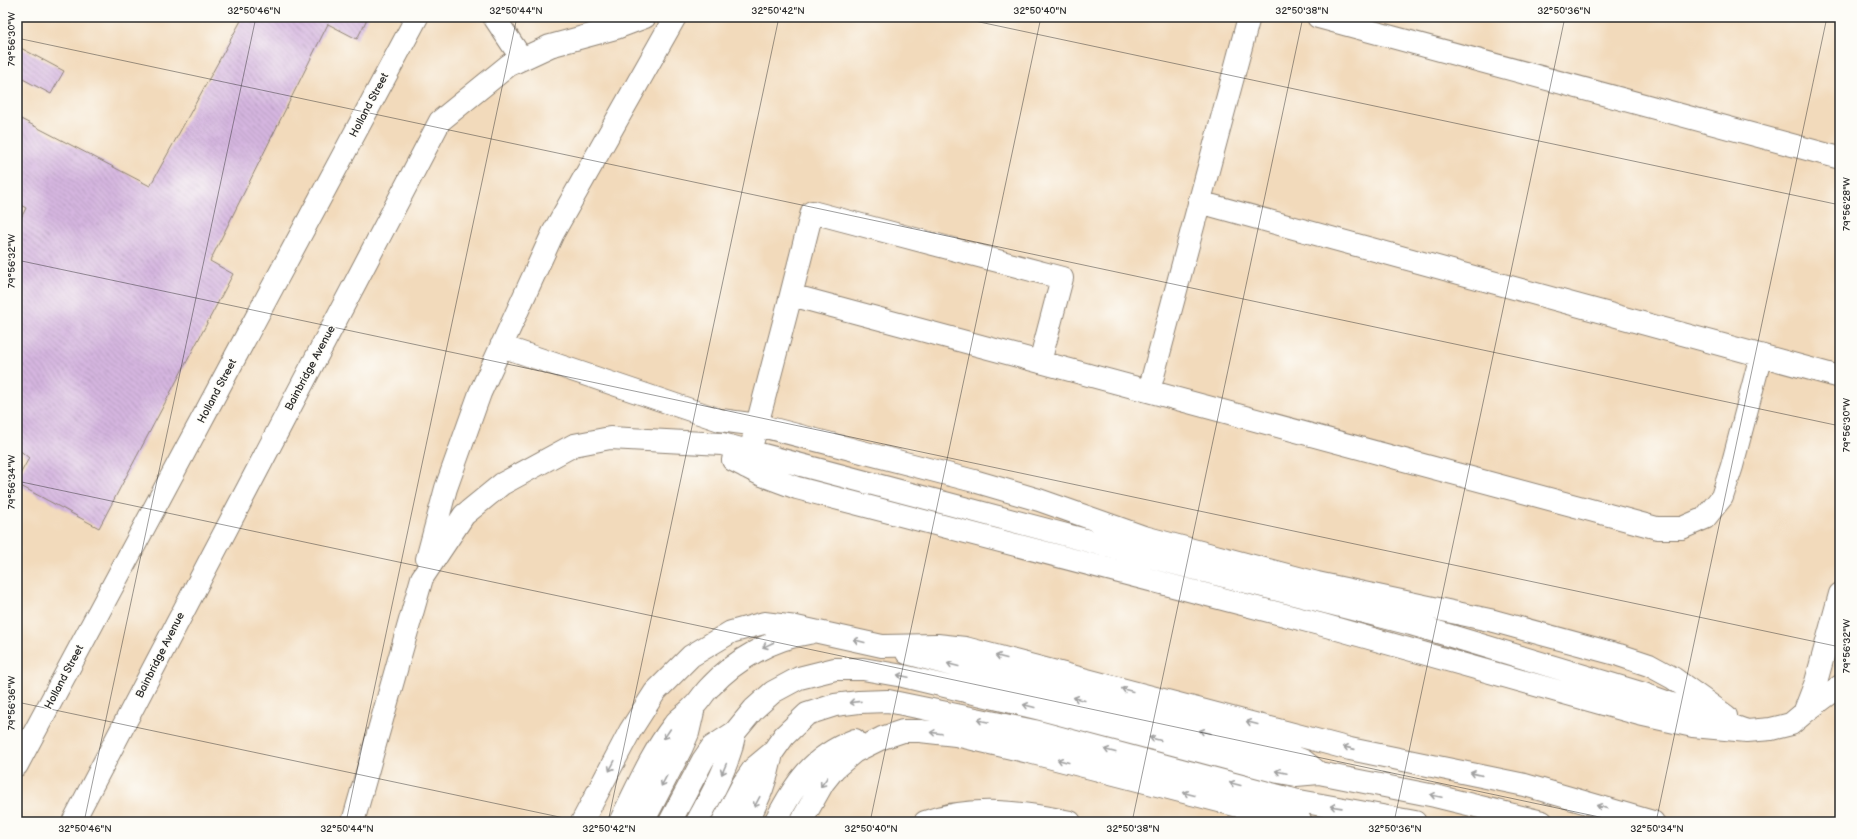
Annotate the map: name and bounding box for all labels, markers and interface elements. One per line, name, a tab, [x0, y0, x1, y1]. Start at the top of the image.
text: 32°50'46"N	[227, 5, 281, 17]
text: 32°50'44"N	[489, 5, 543, 17]
text: 32°50'42"N	[751, 5, 805, 17]
text: 32°50'40"N	[1013, 5, 1067, 17]
text: 32°50'38"N	[1275, 5, 1329, 17]
text: 32°50'36"N	[1537, 5, 1591, 17]
text: 79°56'30"W	[6, 12, 18, 66]
street label: Holland Street	[347, 70, 392, 139]
text: 79°56'28"W	[1841, 177, 1853, 231]
text: 79°56'32"W	[6, 234, 18, 288]
street label: Bainbridge Avenue	[282, 323, 338, 413]
street label: Holland Street	[195, 356, 240, 425]
text: 79°56'30"W	[1841, 398, 1853, 452]
text: 79°56'34"W	[6, 455, 18, 509]
street label: Bainbridge Avenue	[133, 610, 187, 700]
text: 79°56'32"W	[1841, 619, 1853, 673]
one-way arrow	[853, 636, 866, 644]
street label: Holland Street	[42, 642, 87, 711]
one-way arrow	[762, 642, 774, 649]
one-way arrow	[995, 653, 1008, 661]
one-way arrow	[947, 661, 960, 669]
one-way arrow	[897, 672, 910, 680]
text: 79°56'36"W	[6, 676, 18, 730]
one-way arrow	[1120, 686, 1133, 693]
one-way arrow	[1073, 694, 1086, 702]
one-way arrow	[849, 699, 862, 706]
one-way arrow	[1023, 702, 1036, 710]
one-way arrow	[977, 716, 990, 724]
one-way arrow	[1246, 719, 1259, 727]
one-way arrow	[1199, 728, 1212, 735]
one-way arrow	[663, 729, 671, 740]
one-way arrow	[930, 729, 943, 736]
one-way arrow	[1149, 735, 1162, 742]
one-way arrow	[1343, 744, 1356, 752]
one-way arrow	[1103, 747, 1116, 754]
one-way arrow	[1057, 756, 1070, 764]
one-way arrow	[608, 760, 615, 772]
one-way arrow	[720, 763, 728, 775]
one-way arrow	[1275, 768, 1288, 776]
one-way arrow	[1470, 769, 1483, 777]
one-way arrow	[660, 775, 667, 787]
one-way arrow	[820, 776, 828, 787]
one-way arrow	[1229, 780, 1242, 787]
one-way arrow	[1183, 790, 1196, 797]
one-way arrow	[1430, 791, 1443, 799]
one-way arrow	[753, 796, 761, 808]
one-way arrow	[1330, 803, 1343, 811]
one-way arrow	[1596, 803, 1609, 810]
text: 32°50'46"N	[58, 823, 112, 835]
text: 32°50'44"N	[320, 823, 374, 835]
text: 32°50'42"N	[582, 823, 636, 835]
text: 32°50'40"N	[844, 823, 898, 835]
text: 32°50'38"N	[1106, 823, 1160, 835]
text: 32°50'36"N	[1368, 823, 1422, 835]
text: 32°50'34"N	[1630, 823, 1684, 835]

